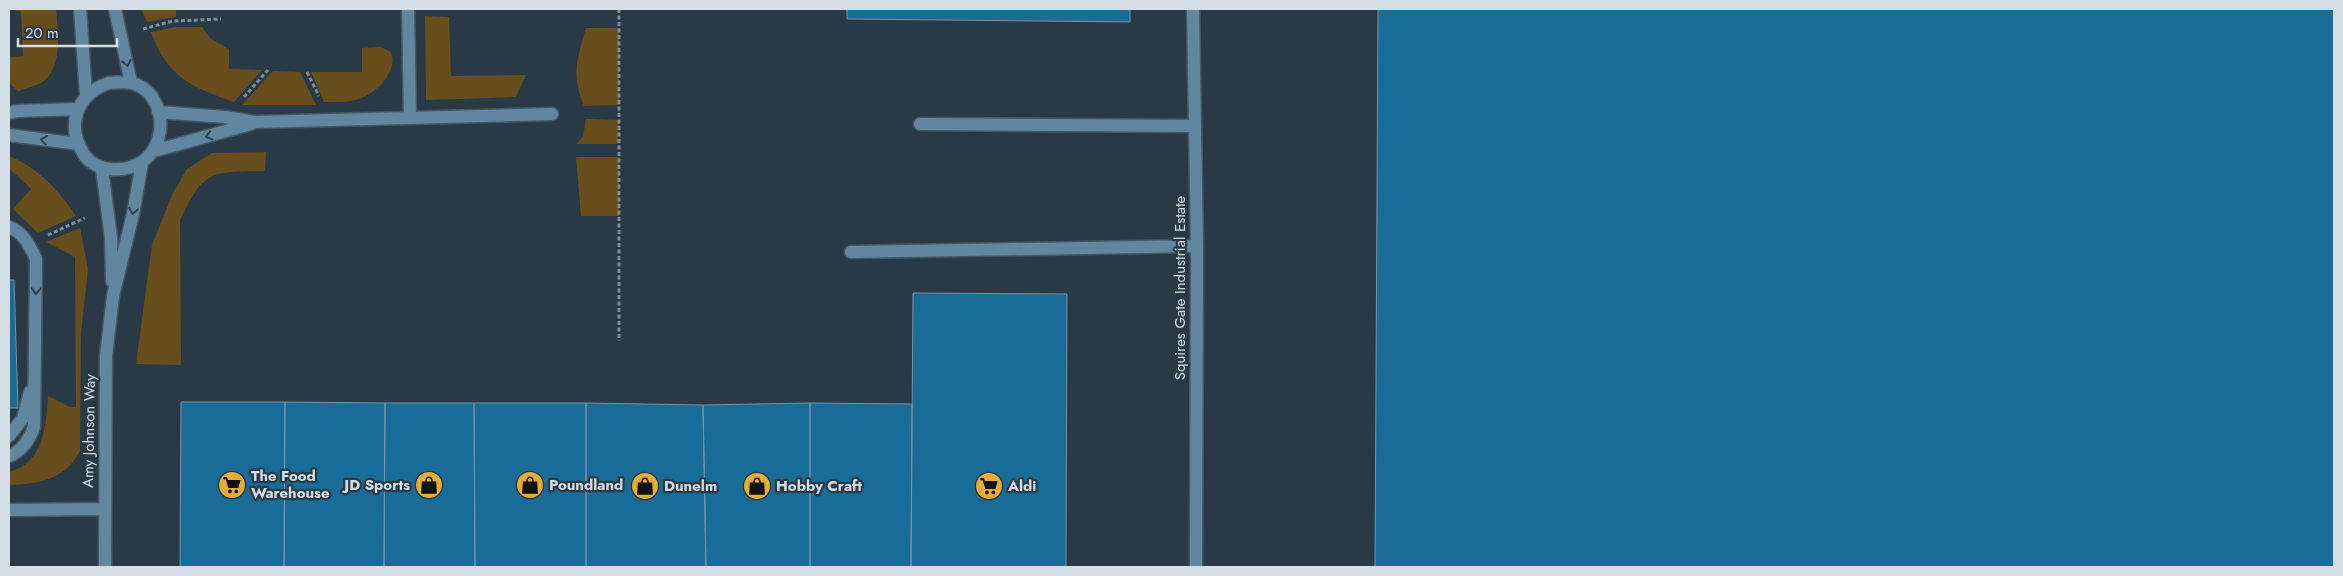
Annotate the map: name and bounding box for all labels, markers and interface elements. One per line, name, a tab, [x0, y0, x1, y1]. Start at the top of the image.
scale bar	[18, 15, 116, 47]
text: 20 m	[25, 22, 59, 44]
one-way arrow	[121, 58, 132, 67]
one-way arrow	[206, 130, 214, 140]
one-way arrow	[39, 135, 47, 146]
street label: Squires Gate Industrial Estate	[1169, 195, 1191, 380]
one-way arrow	[129, 206, 139, 215]
one-way arrow	[30, 287, 41, 295]
street label: Amy Johnson Way	[77, 373, 101, 488]
place label: The Food Warehouse	[251, 465, 330, 504]
supermarket icon: The Food Warehouse	[217, 470, 247, 500]
shop icon: JD Sports	[414, 470, 444, 500]
shop icon: Poundland	[515, 470, 545, 500]
shop icon: Dunelm	[630, 471, 660, 501]
shop icon: Hobby Craft	[742, 471, 772, 501]
supermarket icon: Aldi	[974, 471, 1004, 501]
place label: JD Sports	[341, 474, 410, 496]
place label: Poundland	[549, 474, 623, 496]
place label: Dunelm	[664, 475, 717, 497]
place label: Hobby Craft	[776, 475, 862, 497]
place label: Aldi	[1007, 475, 1036, 497]

